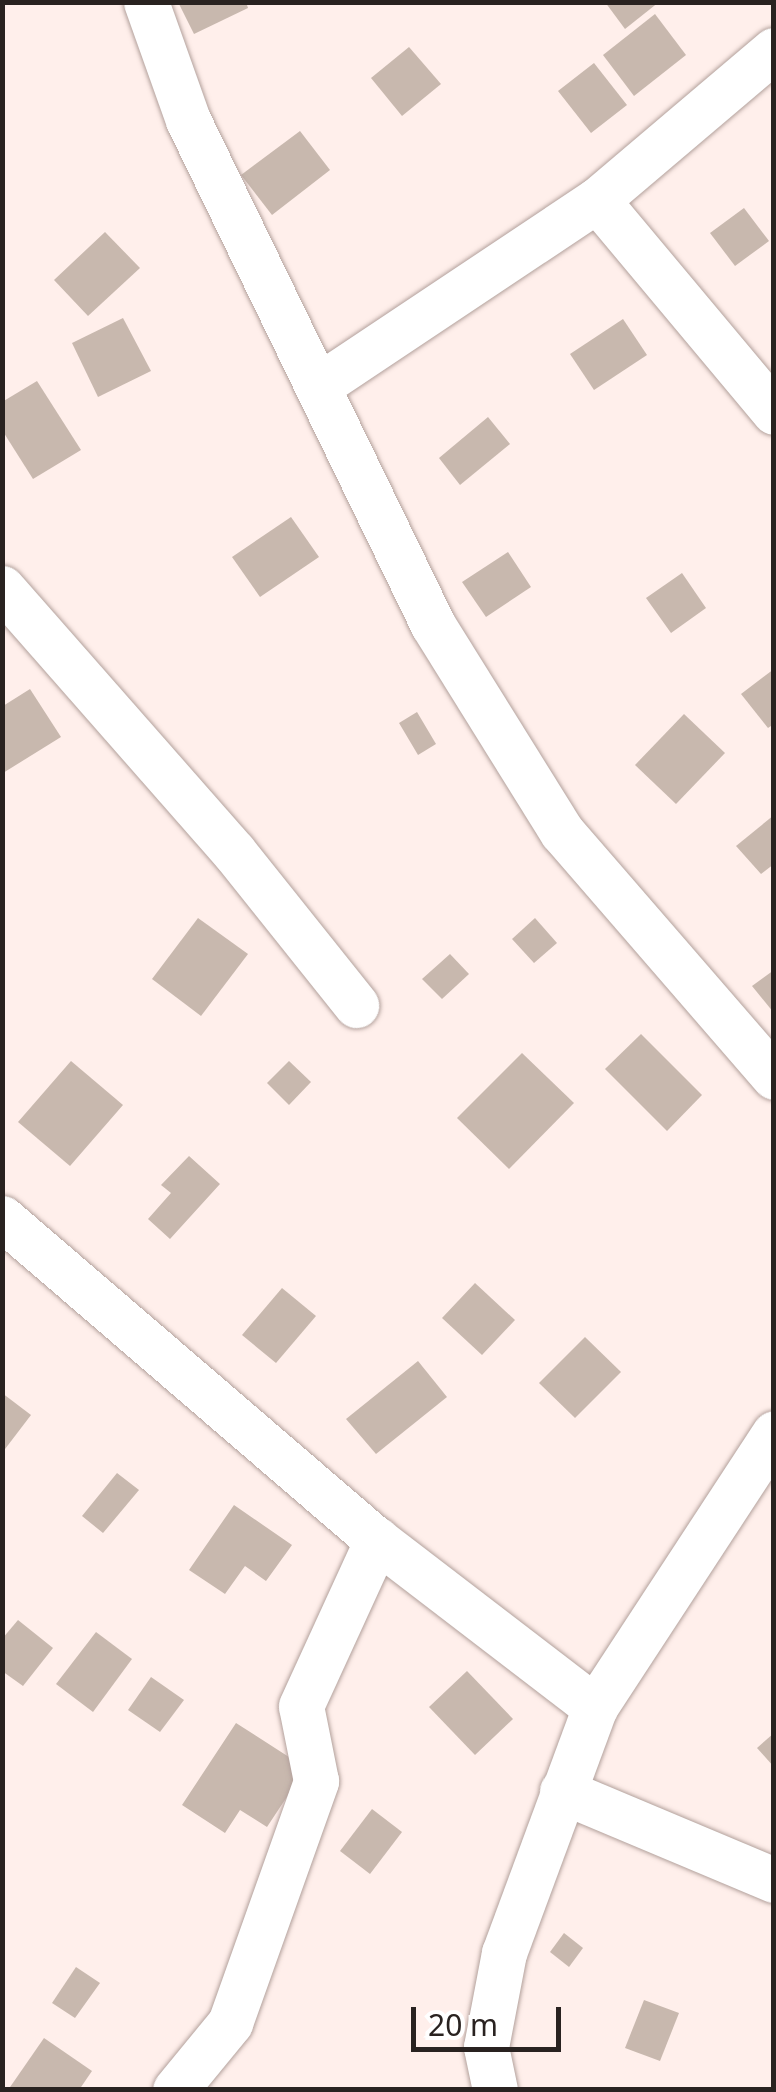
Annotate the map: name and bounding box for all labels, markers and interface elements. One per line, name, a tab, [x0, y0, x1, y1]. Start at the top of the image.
scale bar	[416, 1987, 566, 2049]
text: 20 m	[428, 2004, 498, 2045]

